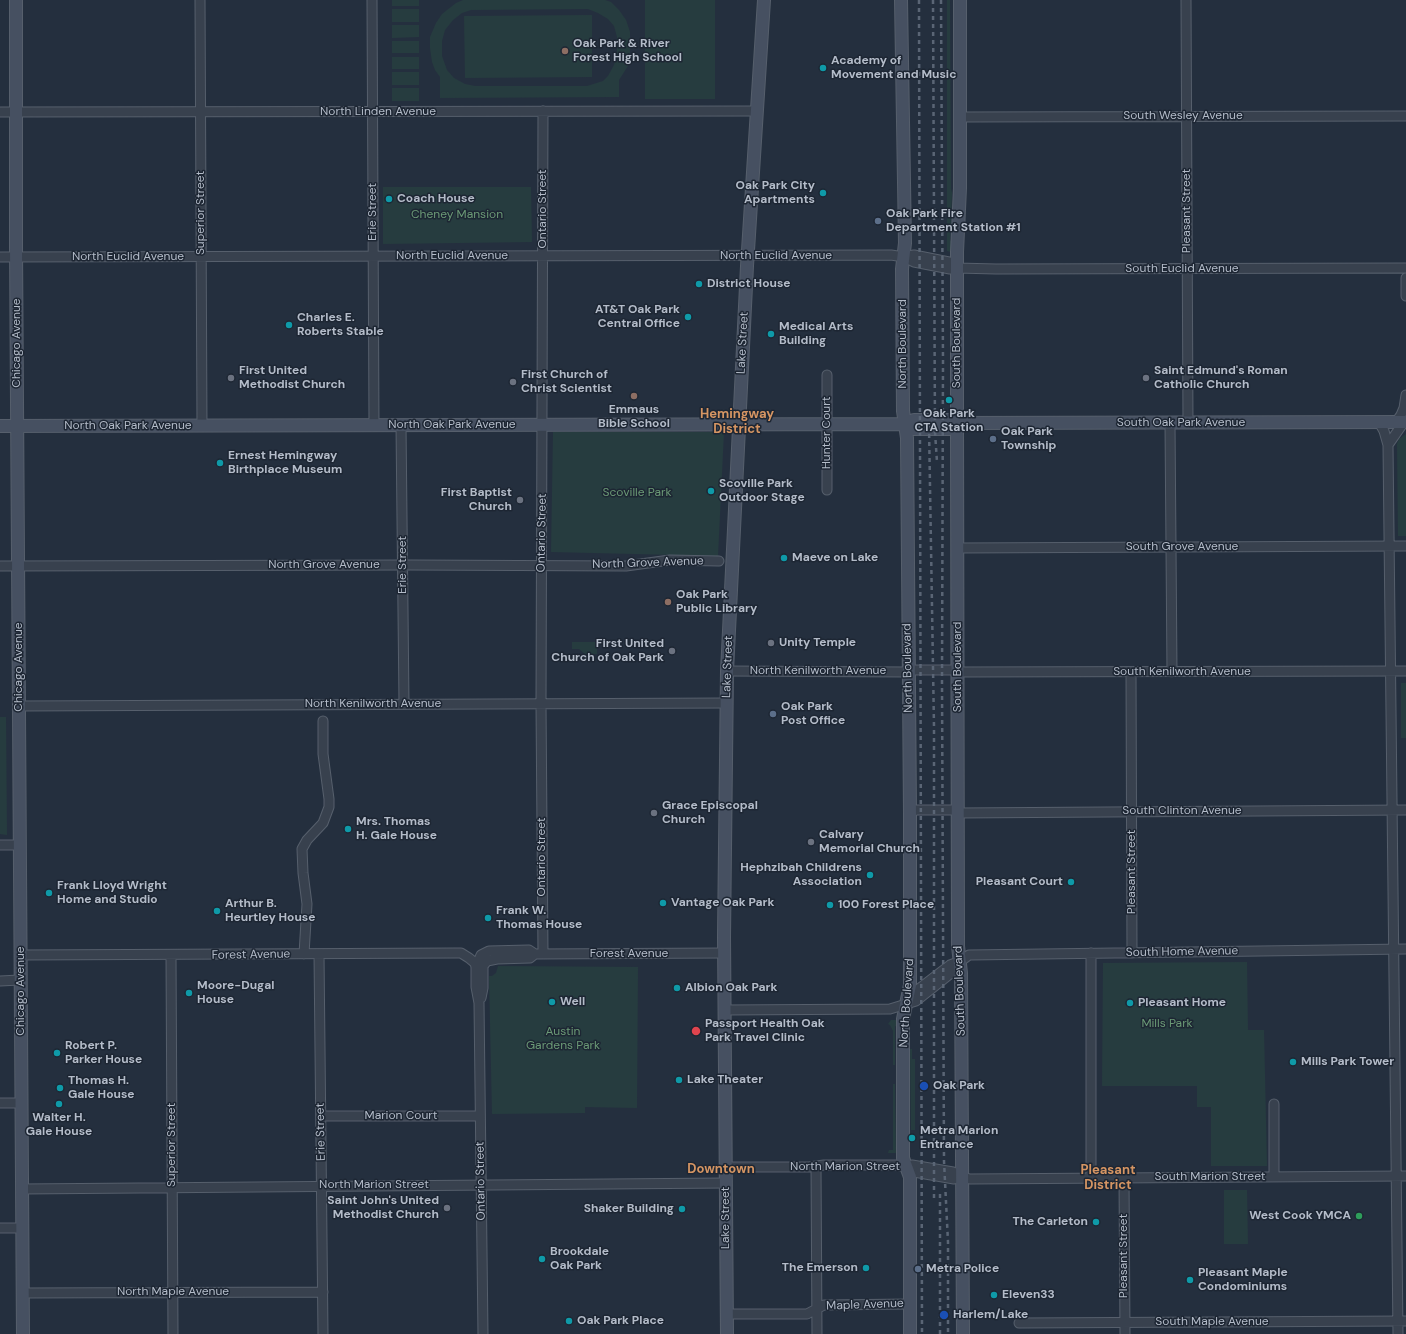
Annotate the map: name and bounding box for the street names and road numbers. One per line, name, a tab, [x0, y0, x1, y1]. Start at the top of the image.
street label: North Linden Avenue	[320, 105, 436, 119]
street label: South Wesley Avenue	[1123, 109, 1243, 123]
street label: Ontario Street	[536, 169, 550, 249]
street label: Pleasant Street	[1180, 169, 1194, 253]
street label: Superior Street	[194, 171, 208, 255]
street label: Erie Street	[366, 183, 380, 241]
street label: North Euclid Avenue	[396, 249, 508, 263]
street label: North Euclid Avenue	[720, 249, 832, 263]
street label: North Euclid Avenue	[72, 250, 184, 264]
street label: South Euclid Avenue	[1125, 262, 1239, 276]
street label: Chicago Avenue	[10, 298, 24, 388]
street label: South Boulevard	[950, 298, 964, 388]
street label: North Boulevard	[896, 299, 910, 389]
street label: Lake Street	[734, 311, 752, 375]
street label: Hunter Court	[820, 397, 834, 469]
street label: South Oak Park Avenue	[1117, 416, 1245, 430]
street label: North Oak Park Avenue	[388, 418, 516, 432]
street label: North Oak Park Avenue	[64, 419, 192, 433]
street label: Ontario Street	[534, 493, 550, 573]
street label: Erie Street	[396, 536, 410, 594]
street label: South Grove Avenue	[1126, 540, 1238, 554]
street label: North Grove Avenue	[592, 554, 704, 572]
street label: North Grove Avenue	[268, 558, 380, 572]
street label: Chicago Avenue	[12, 622, 26, 712]
street label: South Boulevard	[951, 622, 965, 712]
street label: North Boulevard	[900, 623, 916, 713]
street label: Lake Street	[720, 636, 736, 698]
street label: North Kenilworth Avenue	[750, 664, 886, 678]
street label: South Kenilworth Avenue	[1113, 665, 1251, 679]
street label: North Kenilworth Avenue	[305, 697, 441, 711]
street label: South Clinton Avenue	[1122, 804, 1242, 818]
street label: Ontario Street	[535, 817, 549, 897]
street label: Pleasant Street	[1125, 830, 1139, 914]
street label: South Home Avenue	[1126, 944, 1238, 960]
street label: Chicago Avenue	[14, 946, 28, 1036]
street label: South Boulevard	[951, 946, 969, 1036]
street label: Forest Avenue	[212, 947, 290, 963]
street label: Forest Avenue	[590, 947, 668, 961]
street label: North Boulevard	[897, 958, 917, 1048]
street label: Superior Street	[165, 1103, 179, 1187]
street label: Erie Street	[313, 1103, 329, 1161]
street label: Marion Court	[365, 1109, 437, 1123]
street label: Ontario Street	[473, 1141, 489, 1221]
street label: North Marion Street	[790, 1160, 900, 1174]
street label: South Marion Street	[1155, 1170, 1265, 1184]
street label: North Marion Street	[319, 1178, 429, 1192]
street label: Lake Street	[719, 1187, 733, 1249]
street label: Pleasant Street	[1117, 1214, 1131, 1298]
street label: North Maple Avenue	[117, 1285, 229, 1299]
street label: Maple Avenue	[826, 1296, 904, 1314]
street label: South Maple Avenue	[1155, 1315, 1269, 1329]

